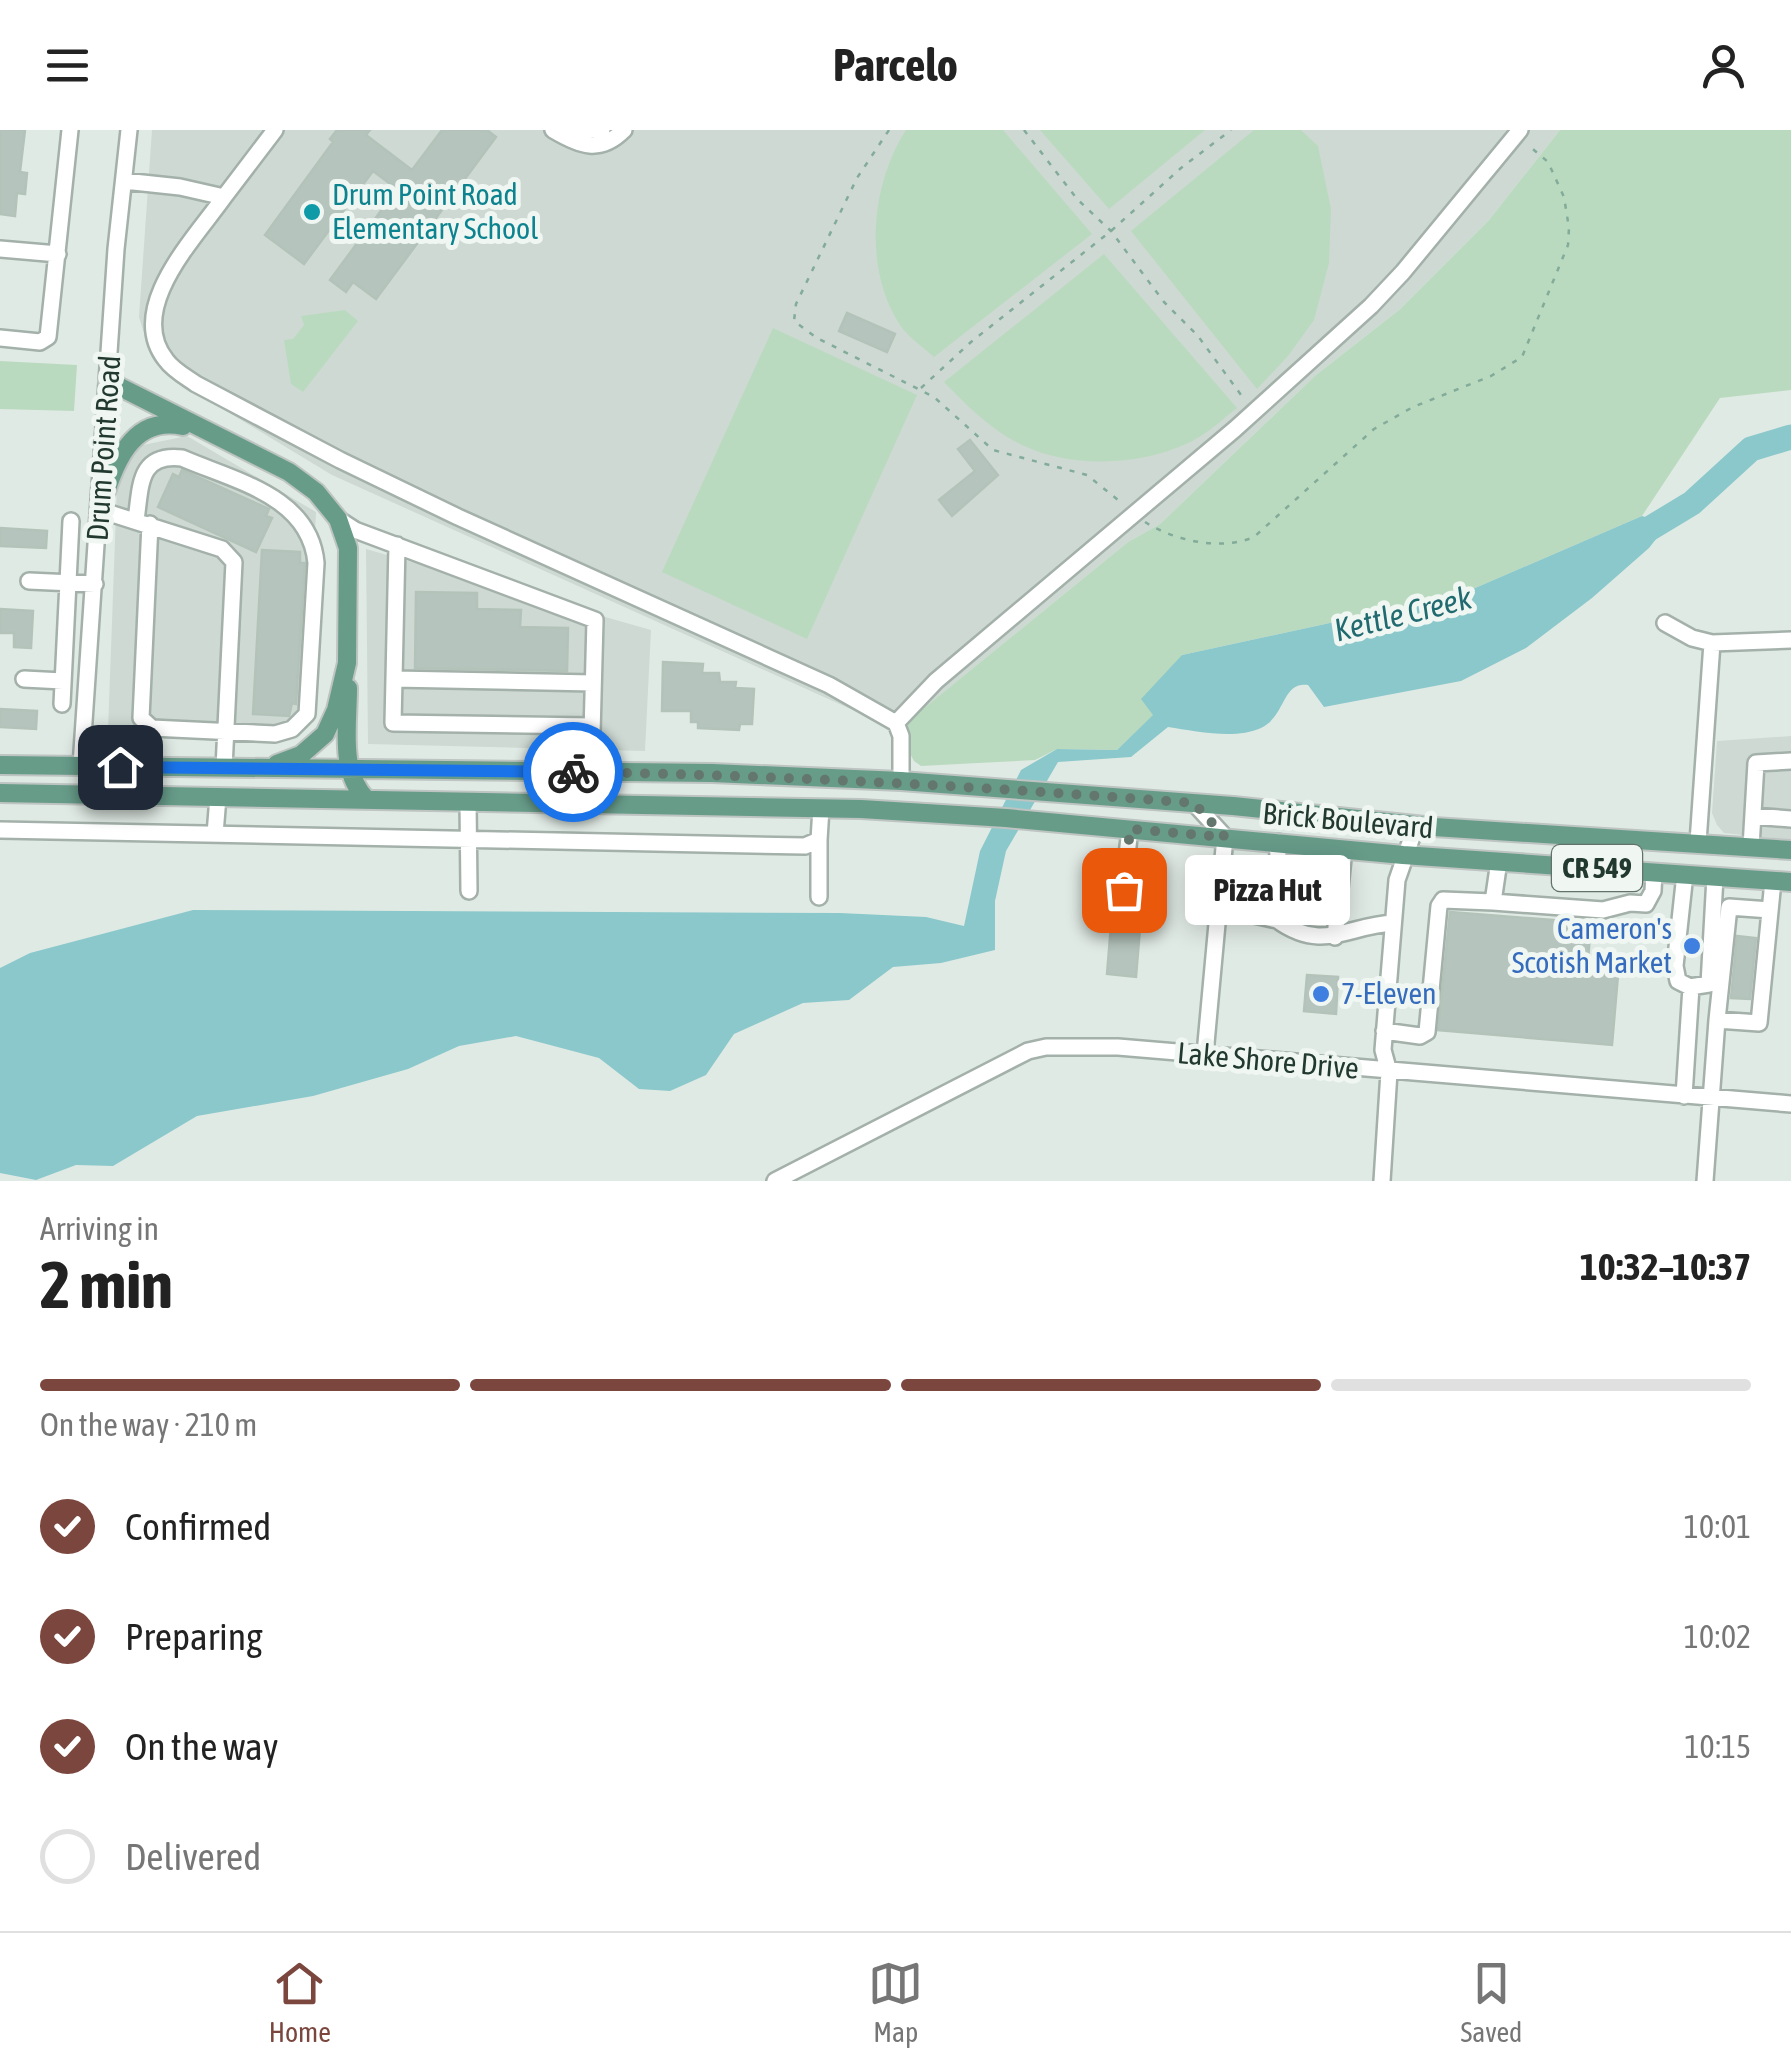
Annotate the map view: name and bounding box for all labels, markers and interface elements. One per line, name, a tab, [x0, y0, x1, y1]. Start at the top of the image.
icon: menu	[40, 38, 95, 93]
icon: person	[1696, 38, 1751, 93]
text: Parcelo	[833, 39, 958, 91]
place label: Drum Point Road Elementary School	[332, 177, 538, 245]
marker: Drum Point Road Elementary School	[301, 201, 323, 223]
street label: Drum Point Road	[80, 354, 126, 542]
water label: Kettle Creek	[1330, 578, 1476, 648]
courier	[523, 722, 623, 822]
pin	[78, 725, 163, 810]
icon: home	[93, 740, 148, 795]
icon: bike	[546, 745, 601, 800]
street label: Brick Boulevard	[1261, 796, 1435, 844]
road number: CR 549	[1552, 845, 1642, 891]
pin	[1082, 848, 1167, 933]
callout: Pizza Hut	[1184, 855, 1349, 925]
icon: bag	[1097, 863, 1152, 918]
text: Pizza Hut	[1213, 871, 1322, 908]
place label: Cameron's Scotish Market	[1512, 911, 1672, 979]
marker: Cameron's Scotish Market	[1681, 935, 1703, 957]
place label: 7-Eleven	[1341, 976, 1437, 1010]
marker: 7-Eleven	[1310, 983, 1332, 1005]
street label: Lake Shore Drive	[1176, 1035, 1360, 1085]
text: Arriving in	[40, 1210, 159, 1247]
text: 10:32–10:37	[1580, 1245, 1751, 1288]
text: 2 min	[40, 1247, 173, 1322]
text: On the way · 210 m	[40, 1406, 257, 1443]
icon: check	[40, 1499, 95, 1554]
text: Confirmed	[125, 1505, 271, 1548]
text: 10:01	[1684, 1508, 1751, 1545]
icon: check	[40, 1609, 95, 1664]
text: Preparing	[125, 1615, 263, 1658]
text: 10:02	[1684, 1618, 1751, 1655]
icon: check	[40, 1719, 95, 1774]
text: On the way	[125, 1725, 278, 1768]
text: 10:15	[1685, 1728, 1751, 1765]
text: Delivered	[125, 1835, 261, 1878]
tab: Home	[269, 1956, 331, 2048]
tab: Map	[868, 1956, 923, 2048]
tab: Saved	[1460, 1956, 1522, 2048]

